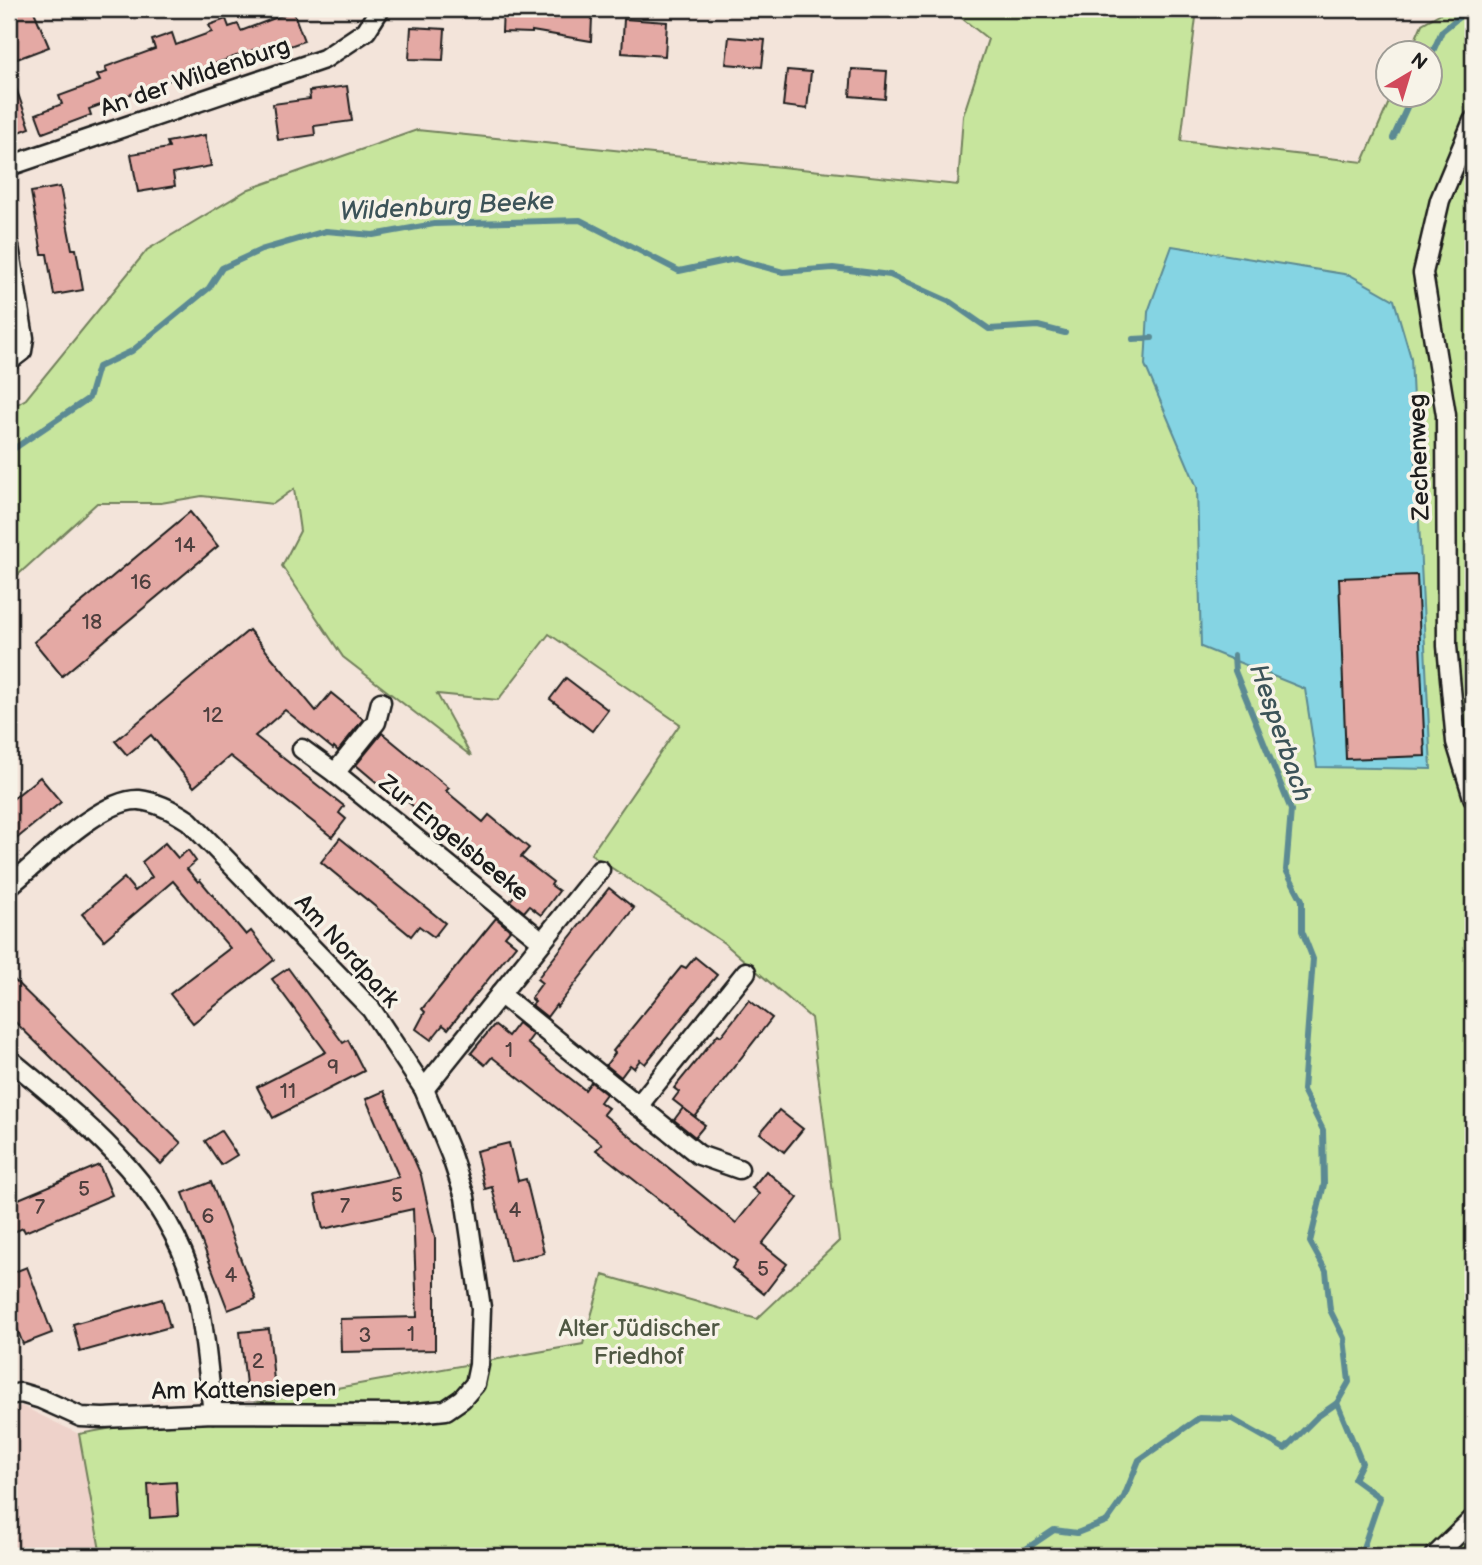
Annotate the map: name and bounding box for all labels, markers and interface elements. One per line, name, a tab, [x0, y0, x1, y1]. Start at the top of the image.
street label: An der Wildenburg	[96, 31, 294, 123]
north arrow	[1374, 38, 1444, 108]
text: N	[1406, 48, 1431, 75]
water label: Wildenburg Beeke	[339, 186, 555, 228]
street label: Zechenweg	[1402, 393, 1436, 522]
house number: 14	[175, 533, 196, 558]
house number: 16	[131, 570, 152, 595]
house number: 18	[82, 610, 102, 635]
water label: Hesperbach	[1242, 660, 1318, 806]
house number: 12	[203, 703, 224, 728]
street label: Zur Engelsbeeke	[372, 768, 535, 907]
street label: Am Nordpark	[289, 888, 406, 1014]
house number: 1	[505, 1038, 513, 1063]
house number: 9	[327, 1055, 339, 1080]
house number: 11	[280, 1079, 296, 1104]
house number: 5	[78, 1177, 90, 1202]
house number: 5	[391, 1183, 403, 1208]
house number: 7	[340, 1194, 351, 1219]
house number: 7	[35, 1195, 46, 1220]
house number: 4	[509, 1198, 522, 1223]
house number: 6	[202, 1204, 215, 1229]
house number: 5	[757, 1257, 769, 1282]
house number: 4	[225, 1263, 238, 1288]
park label: Alter Jüdischer Friedhof	[559, 1314, 720, 1371]
house number: 1	[407, 1322, 415, 1347]
house number: 3	[359, 1323, 371, 1348]
house number: 2	[252, 1349, 265, 1374]
street label: Am Kattensiepen	[151, 1374, 337, 1406]

